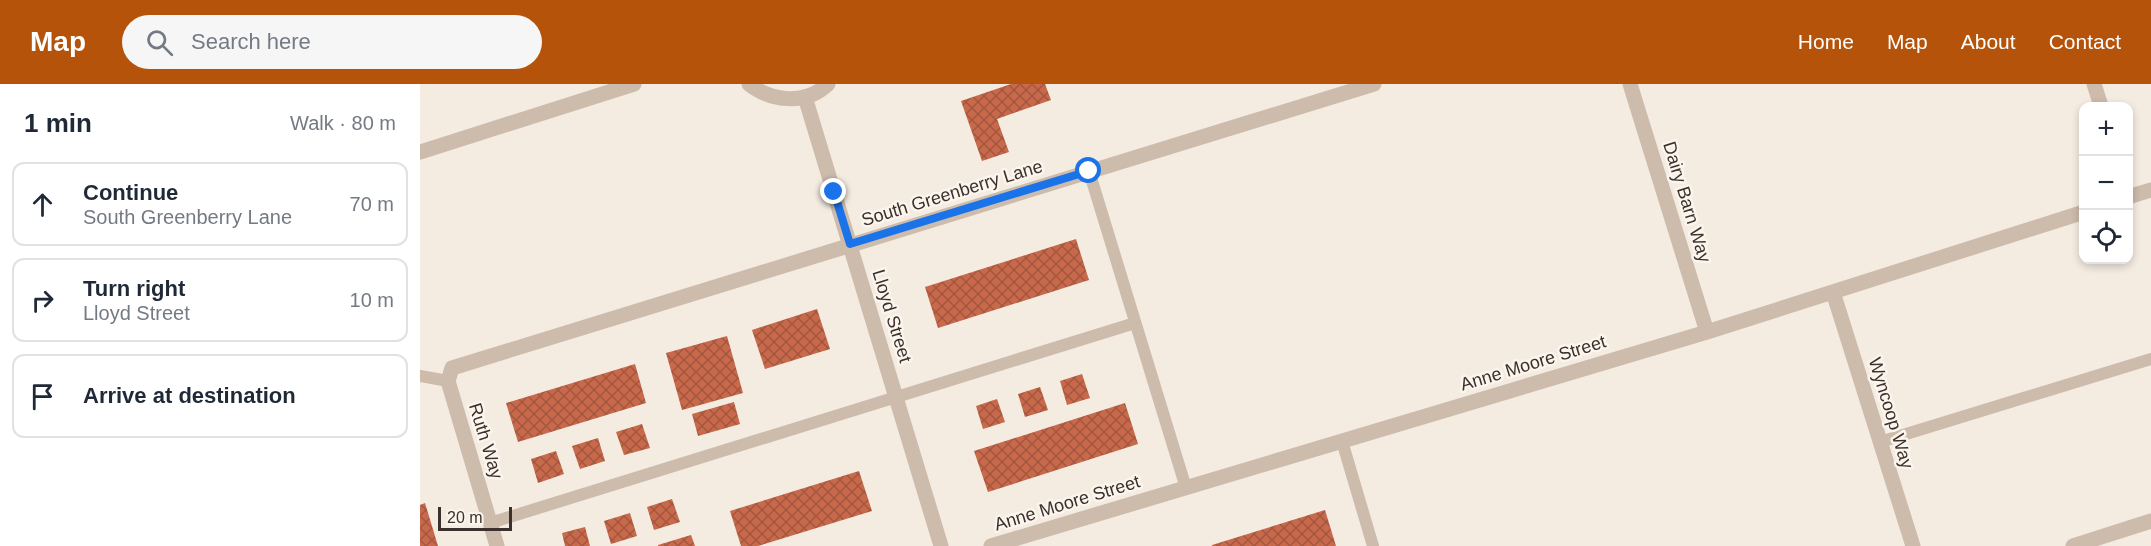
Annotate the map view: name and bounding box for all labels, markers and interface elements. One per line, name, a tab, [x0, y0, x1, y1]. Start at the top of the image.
search box	[122, 15, 542, 69]
text: Map	[30, 26, 86, 57]
icon: search	[143, 26, 176, 59]
text: Search here	[191, 29, 311, 54]
text: Home	[1798, 30, 1854, 53]
text: Map	[1887, 30, 1928, 53]
text: About	[1961, 30, 2016, 53]
text: Contact	[2049, 30, 2121, 53]
map controls	[2079, 102, 2133, 264]
button: +	[2079, 102, 2133, 156]
text: 1 min	[24, 108, 92, 138]
text: Walk · 80 m	[290, 112, 396, 134]
street label: Dairy Barn Way	[1659, 139, 1715, 265]
street label: South Greenberry Lane	[859, 156, 1045, 230]
button: −	[2079, 156, 2133, 210]
route start	[1075, 157, 1101, 183]
route end	[820, 178, 846, 204]
text: Continue	[83, 180, 178, 205]
icon: ahead	[26, 188, 59, 221]
text: 70 m	[350, 193, 394, 215]
text: South Greenberry Lane	[83, 206, 292, 228]
button: locate	[2079, 210, 2133, 264]
street label: Lloyd Street	[868, 267, 916, 365]
text: Turn right	[83, 276, 185, 301]
icon: right	[26, 284, 59, 317]
text: 10 m	[350, 289, 394, 311]
text: Lloyd Street	[83, 302, 190, 324]
street label: Anne Moore Street	[1458, 331, 1608, 395]
street label: Wyncoop Way	[1865, 355, 1917, 471]
icon: arrive	[26, 380, 59, 413]
text: Arrive at destination	[83, 383, 296, 408]
street label: Ruth Way	[465, 401, 507, 481]
street label: Anne Moore Street	[992, 471, 1142, 535]
scale bar	[438, 504, 512, 532]
text: 20 m	[447, 509, 483, 526]

